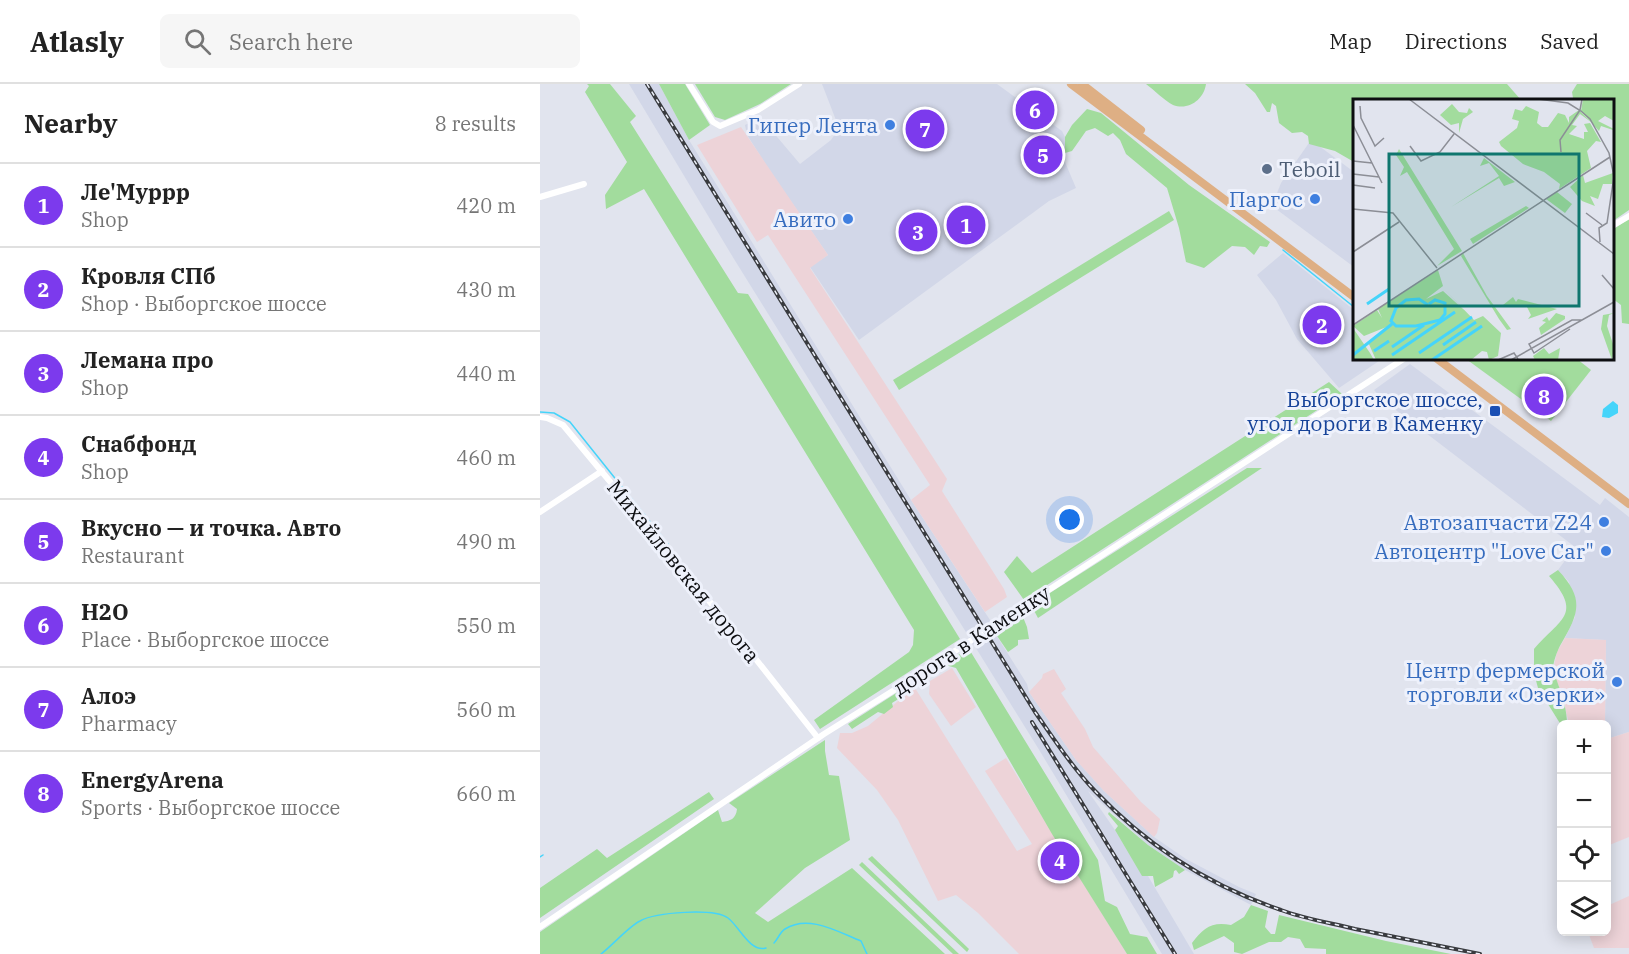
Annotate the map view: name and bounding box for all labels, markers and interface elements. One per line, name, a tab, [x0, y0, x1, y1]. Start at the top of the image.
search box	[160, 14, 580, 68]
text: Atlasly	[30, 23, 124, 60]
icon: search	[181, 25, 214, 58]
text: Search here	[229, 27, 353, 56]
text: Map	[1329, 27, 1372, 55]
text: Directions	[1405, 27, 1507, 55]
text: Saved	[1540, 27, 1599, 55]
pin: 6	[1016, 87, 1054, 132]
inset map	[1353, 99, 1614, 360]
text: Nearby	[24, 106, 118, 140]
pin: 7	[906, 106, 944, 152]
text: 8 results	[435, 110, 516, 137]
place label: Гипер Лента	[748, 111, 878, 139]
marker: Гипер Лента	[883, 118, 897, 132]
pin: 5	[1024, 132, 1062, 178]
place label: Teboil	[1279, 155, 1341, 183]
marker: Teboil	[1260, 162, 1274, 176]
text: Ле'Муррр	[81, 177, 190, 206]
place label: Паргос	[1229, 185, 1303, 213]
text: 1	[38, 192, 50, 219]
text: 420 m	[456, 192, 516, 219]
marker: Паргос	[1308, 192, 1322, 206]
pin: 1	[946, 202, 986, 248]
place label: Авито	[773, 205, 836, 233]
text: Shop	[81, 206, 129, 233]
pin: 3	[898, 210, 938, 254]
marker: Авито	[841, 212, 855, 226]
text: Кровля СПб	[81, 261, 216, 290]
text: 2	[38, 276, 50, 303]
text: 430 m	[456, 276, 516, 303]
text: Shop · Выборгское шоссе	[81, 290, 327, 317]
pin: 2	[1302, 302, 1342, 348]
text: Лемана про	[81, 345, 214, 374]
text: 3	[38, 360, 50, 387]
text: 440 m	[456, 360, 516, 387]
text: Shop	[81, 374, 129, 401]
pin: 8	[1524, 374, 1564, 418]
place label: Выборгское шоссе, угол дороги в Каменку	[1247, 385, 1484, 437]
marker: Выборгское шоссе, угол дороги в Каменку	[1488, 404, 1502, 418]
text: Снабфонд	[81, 429, 196, 458]
text: 4	[38, 444, 50, 471]
text: 460 m	[456, 444, 516, 471]
text: Shop	[81, 458, 129, 485]
street label: Михайловская дорога	[601, 474, 767, 668]
your location	[1055, 505, 1084, 534]
place label: Автозапчасти Z24	[1403, 508, 1592, 536]
text: Вкусно — и точка. Авто	[81, 513, 341, 542]
marker: Автозапчасти Z24	[1597, 515, 1611, 529]
text: 5	[38, 528, 50, 555]
text: 490 m	[456, 528, 516, 555]
place label: Автоцентр "Love Car"	[1374, 537, 1594, 565]
text: Restaurant	[81, 542, 184, 569]
marker: Автоцентр "Love Car"	[1599, 544, 1613, 558]
street label: дорога в Каменку	[887, 578, 1056, 701]
text: H2O	[81, 597, 129, 626]
text: 6	[38, 612, 50, 639]
text: 550 m	[456, 612, 516, 639]
text: Place · Выборгское шоссе	[81, 626, 329, 653]
place label: Центр фермерской торговли «Озерки»	[1406, 656, 1605, 708]
marker: Центр фермерской торговли «Озерки»	[1610, 675, 1624, 689]
text: Алоэ	[81, 681, 136, 710]
text: 7	[38, 696, 50, 723]
text: 560 m	[456, 696, 516, 723]
text: Pharmacy	[81, 710, 177, 737]
map controls	[1557, 720, 1611, 936]
button: +	[1557, 720, 1611, 774]
text: EnergyArena	[81, 765, 224, 794]
button: −	[1557, 774, 1611, 828]
text: 8	[38, 780, 50, 807]
text: 660 m	[456, 780, 516, 807]
text: Sports · Выборгское шоссе	[81, 794, 340, 821]
button: locate	[1557, 828, 1611, 882]
pin: 4	[1040, 838, 1080, 884]
button: layers	[1557, 882, 1611, 936]

